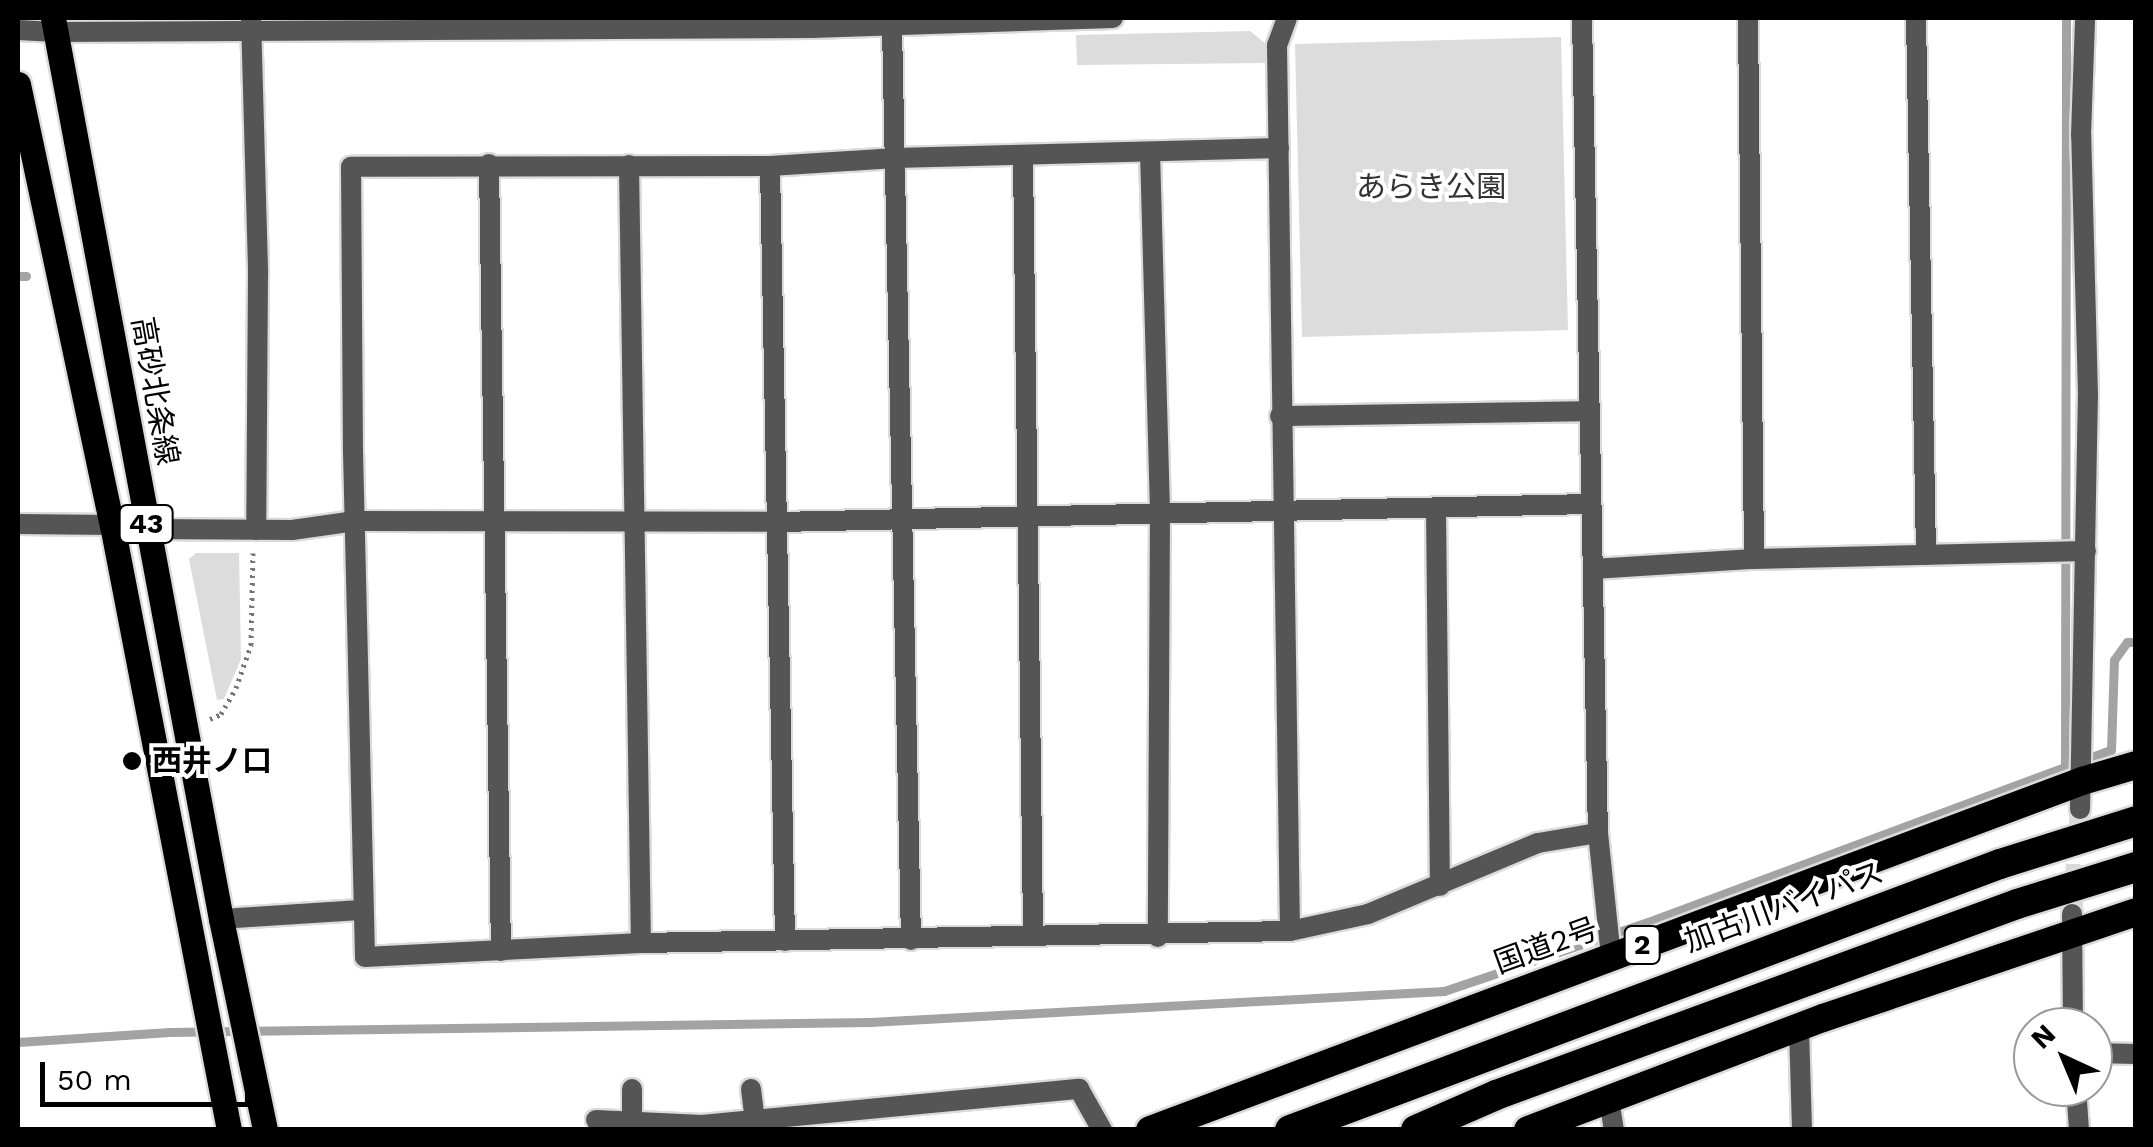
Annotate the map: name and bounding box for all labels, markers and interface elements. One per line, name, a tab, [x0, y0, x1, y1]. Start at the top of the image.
park label: あらき公園	[1356, 169, 1506, 205]
street label: 高砂北条線	[124, 314, 186, 468]
road number: 43	[118, 501, 174, 547]
place label: 西井ノ口	[152, 743, 272, 779]
marker: 西井ノ口	[121, 750, 143, 772]
street label: 加古川バイパス	[1679, 854, 1889, 960]
street label: 国道2号	[1489, 911, 1603, 981]
road number: 2	[1622, 922, 1662, 968]
north arrow	[2013, 1007, 2113, 1107]
text: N	[2024, 1017, 2062, 1056]
scale bar	[45, 1042, 255, 1104]
text: 50 m	[57, 1062, 132, 1097]

